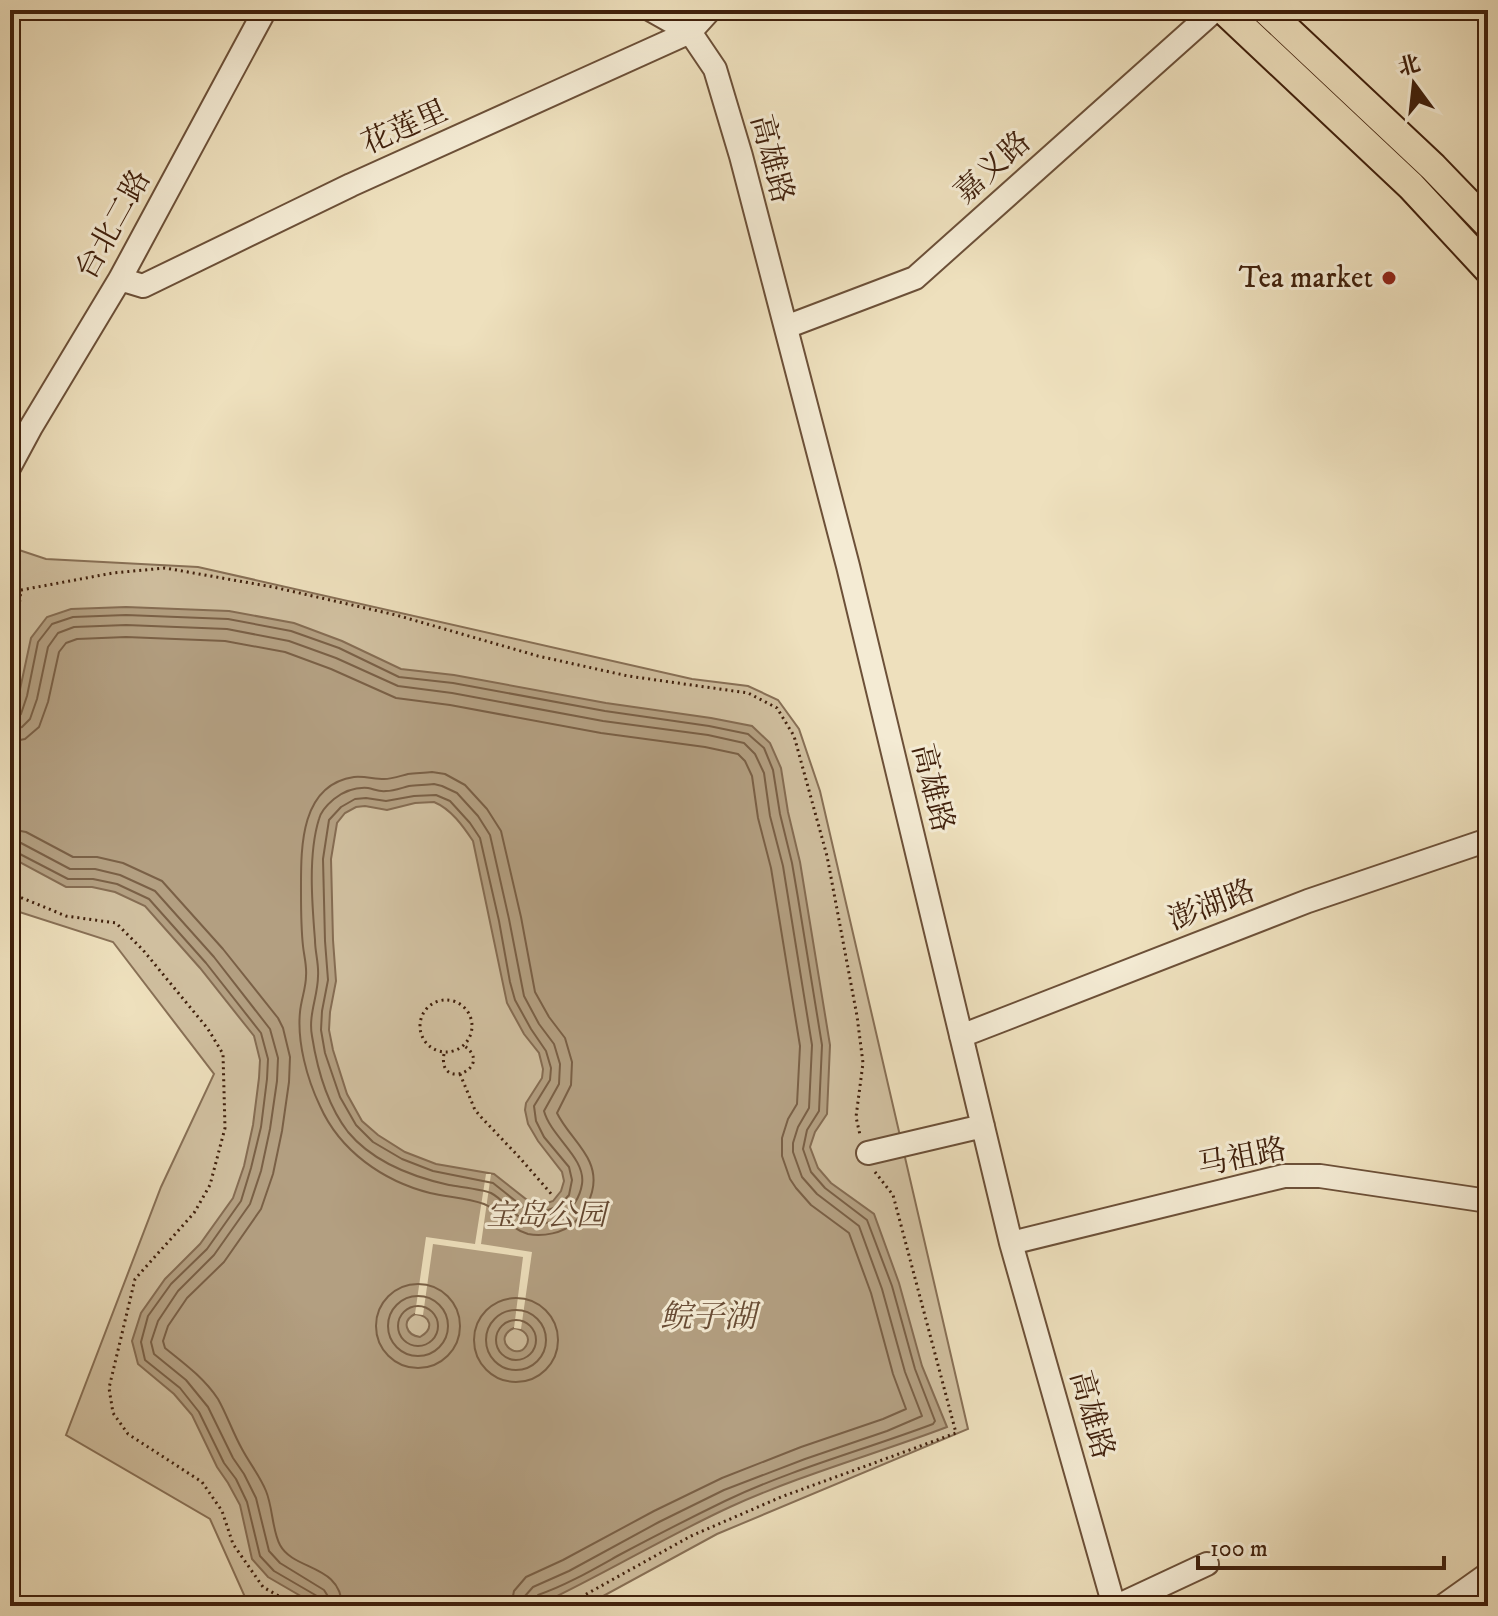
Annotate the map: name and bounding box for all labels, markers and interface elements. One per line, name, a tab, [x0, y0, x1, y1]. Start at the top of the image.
north arrow	[1374, 44, 1454, 124]
text: 北	[1395, 50, 1423, 82]
street label: 花莲里	[356, 93, 454, 163]
street label: 高雄路	[741, 111, 801, 207]
street label: 嘉义路	[947, 124, 1039, 212]
street label: 台北二路	[69, 164, 159, 286]
place label: Tea market	[1239, 260, 1373, 297]
marker: Tea market	[1380, 269, 1398, 287]
street label: 高雄路	[903, 740, 961, 836]
street label: 澎湖路	[1163, 873, 1261, 939]
street label: 马祖路	[1194, 1131, 1290, 1185]
park label: 宝岛公园	[486, 1198, 610, 1235]
water label: 鲩子湖	[660, 1298, 761, 1338]
street label: 高雄路	[1061, 1367, 1121, 1463]
scale bar	[1198, 1520, 1444, 1570]
text: 100 m	[1210, 1534, 1268, 1564]

